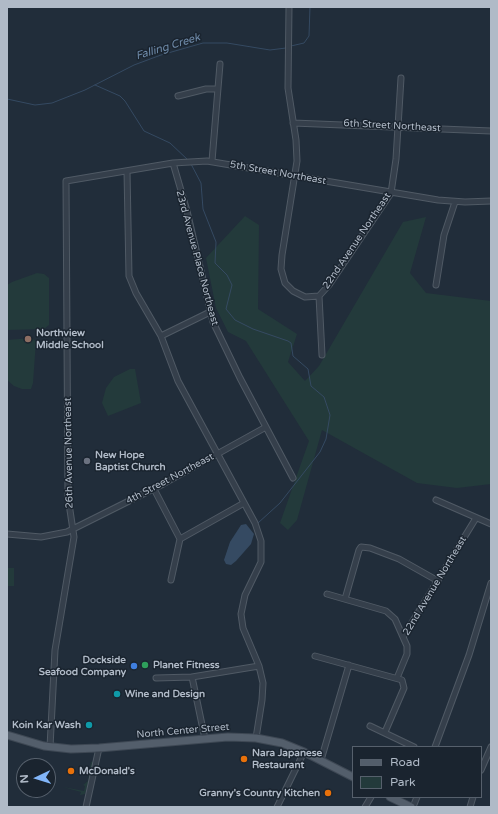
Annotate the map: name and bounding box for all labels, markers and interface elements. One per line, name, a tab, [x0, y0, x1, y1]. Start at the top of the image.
water label: Falling Creek	[134, 31, 202, 63]
street label: 6th Street Northeast	[343, 117, 441, 135]
street label: 5th Street Northeast	[229, 159, 327, 187]
street label: 23rd Avenue Place Northeast	[173, 189, 221, 327]
street label: 22nd Avenue Northeast	[320, 191, 394, 291]
place label: Northview Middle School	[36, 327, 104, 350]
marker: Northview Middle School	[23, 334, 33, 344]
street label: 26th Avenue Northeast	[62, 397, 76, 509]
place label: New Hope Baptist Church	[95, 449, 165, 472]
street label: 4th Street Northeast	[124, 451, 216, 507]
marker: New Hope Baptist Church	[82, 456, 92, 466]
street label: 22nd Avenue Northeast	[401, 534, 469, 638]
place label: Dockside Seafood Company	[39, 654, 126, 678]
place label: Planet Fitness	[153, 659, 220, 671]
marker: Planet Fitness	[140, 660, 150, 670]
marker: Dockside Seafood Company	[129, 661, 139, 671]
place label: Wine and Design	[125, 688, 205, 700]
marker: Wine and Design	[112, 689, 122, 699]
place label: Koin Kar Wash	[12, 719, 81, 731]
marker: Koin Kar Wash	[84, 720, 94, 730]
street label: North Center Street	[136, 721, 230, 741]
legend	[352, 746, 482, 798]
place label: Nara Japanese Restaurant	[252, 747, 322, 770]
marker: Nara Japanese Restaurant	[239, 754, 249, 764]
text: Road	[390, 755, 420, 769]
north arrow	[16, 758, 56, 798]
place label: McDonald's	[79, 765, 135, 777]
marker: McDonald's	[66, 766, 76, 776]
text: N	[18, 774, 31, 784]
text: Park	[390, 775, 416, 789]
place label: Granny's Country Kitchen	[199, 787, 320, 799]
marker: Granny's Country Kitchen	[323, 788, 333, 798]

